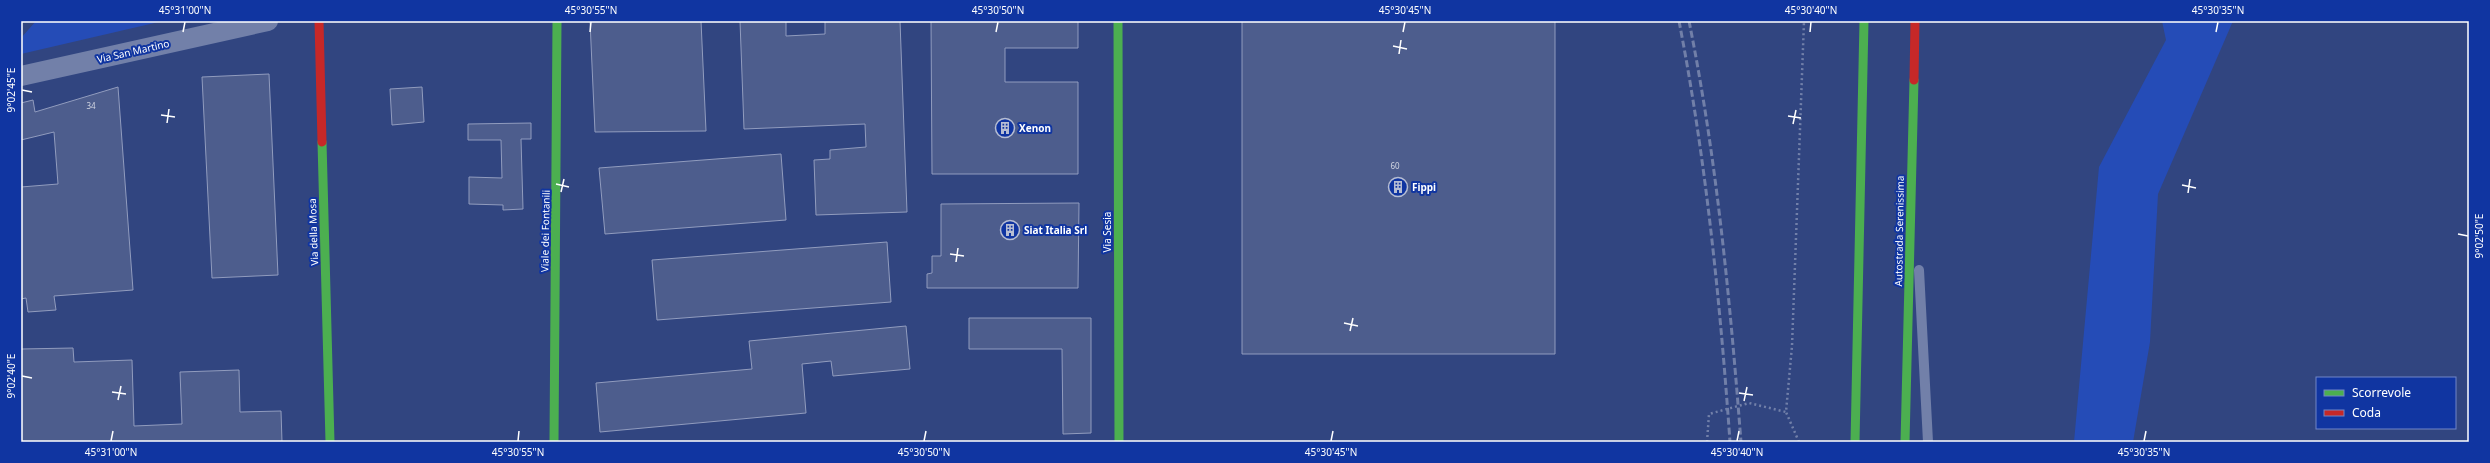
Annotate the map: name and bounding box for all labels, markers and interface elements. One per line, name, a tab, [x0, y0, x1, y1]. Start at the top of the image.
text: 45°31'00"N	[159, 3, 211, 17]
text: 45°30'55"N	[565, 3, 617, 17]
text: 45°30'50"N	[972, 3, 1024, 17]
text: 45°30'45"N	[1379, 3, 1431, 17]
text: 45°30'40"N	[1785, 3, 1837, 17]
text: 45°30'35"N	[2192, 3, 2244, 17]
street label: Via San Martino	[95, 36, 171, 66]
text: 9°02'45"E	[4, 68, 18, 112]
house number: 34	[86, 100, 96, 111]
building icon: Xenon	[994, 117, 1016, 139]
place label: Xenon	[1019, 121, 1051, 135]
house number: 60	[1390, 160, 1400, 171]
street label: Autostrada Serenissima	[1891, 175, 1907, 287]
building icon: Fippi	[1387, 176, 1409, 198]
place label: Fippi	[1412, 180, 1436, 194]
street label: Viale dei Fontanili	[537, 190, 553, 272]
street label: Via della Mosa	[305, 198, 321, 266]
street label: Via Sesia	[1100, 212, 1114, 252]
text: 9°02'50"E	[2472, 214, 2486, 258]
building icon: Siat Italia Srl	[999, 219, 1021, 241]
place label: Siat Italia Srl	[1024, 223, 1087, 237]
text: 9°02'40"E	[4, 354, 18, 398]
legend	[2316, 377, 2456, 429]
text: Scorrevole	[2352, 384, 2411, 401]
text: Coda	[2352, 404, 2381, 421]
text: 45°31'00"N	[85, 445, 137, 459]
text: 45°30'55"N	[492, 445, 544, 459]
text: 45°30'50"N	[898, 445, 950, 459]
text: 45°30'45"N	[1305, 445, 1357, 459]
text: 45°30'40"N	[1711, 445, 1763, 459]
text: 45°30'35"N	[2118, 445, 2170, 459]

